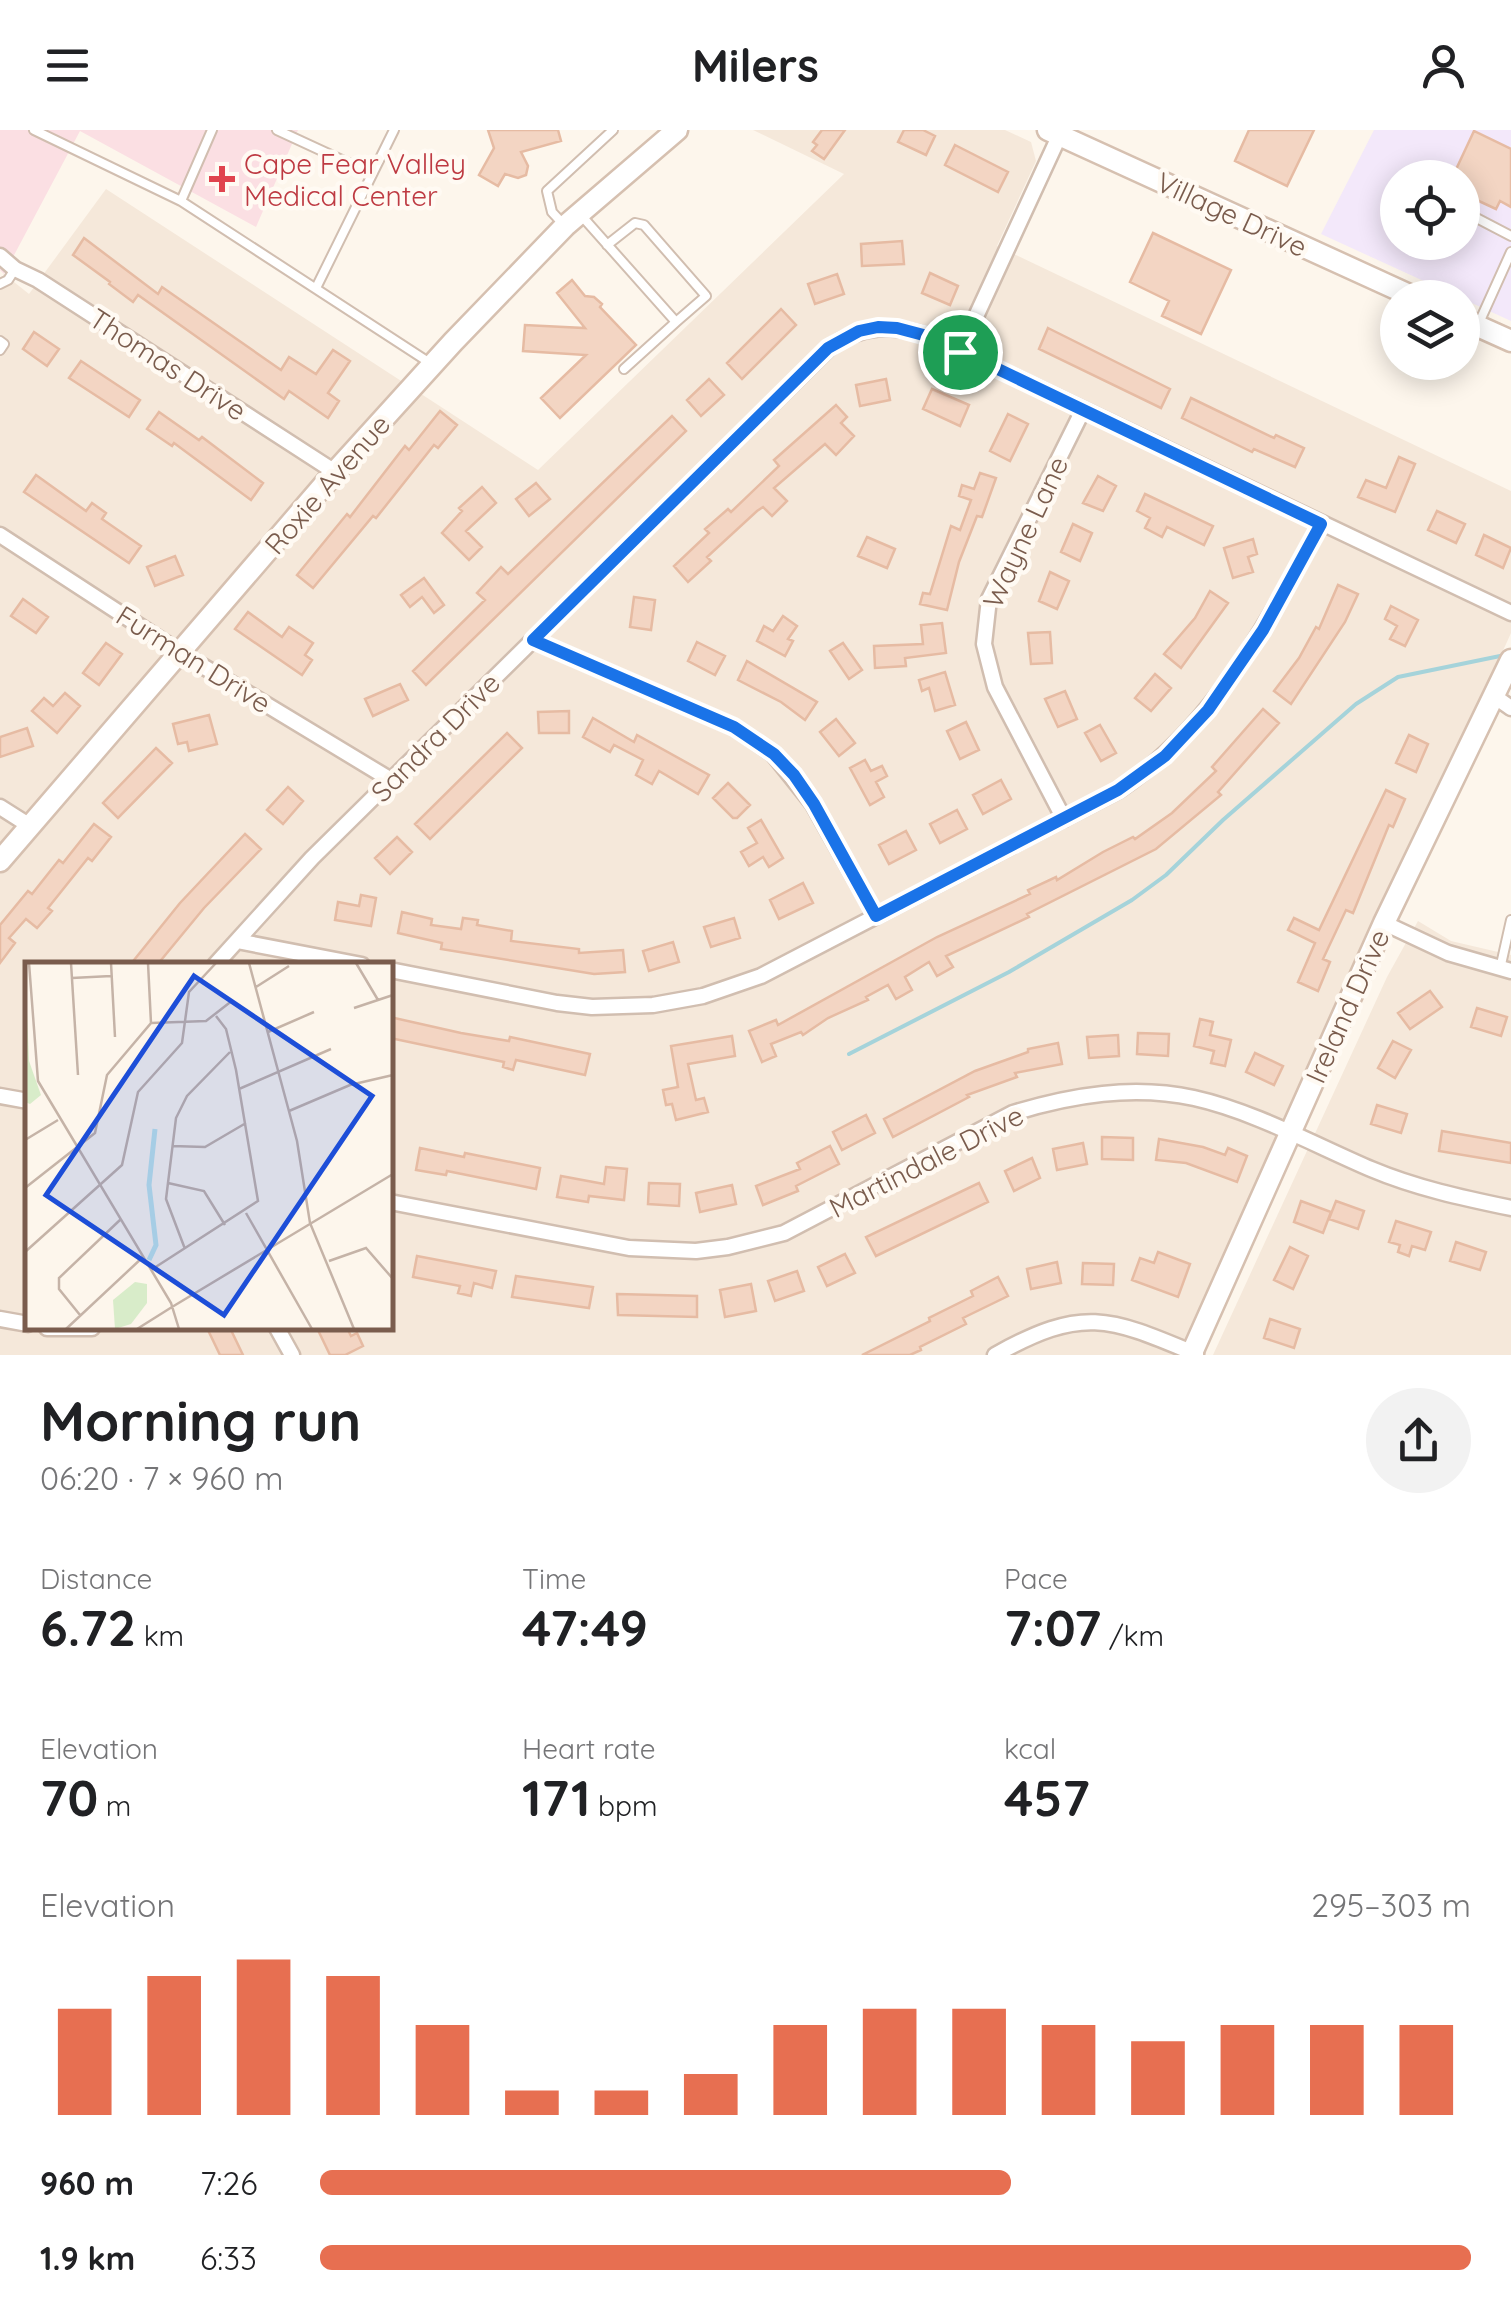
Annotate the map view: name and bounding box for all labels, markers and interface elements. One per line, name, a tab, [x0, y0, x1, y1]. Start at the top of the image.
text: Milers	[692, 37, 819, 93]
icon: menu	[40, 38, 95, 93]
icon: person	[1416, 38, 1471, 93]
place label: Cape Fear Valley Medical Center	[244, 146, 466, 213]
map controls	[1380, 160, 1480, 380]
button: locate	[1380, 160, 1480, 260]
street label: Village Drive	[1151, 164, 1313, 264]
marker: Cape Fear Valley Medical Center	[209, 166, 235, 192]
button: layers	[1380, 280, 1480, 380]
street label: Thomas Drive	[83, 300, 253, 428]
pin	[918, 310, 1003, 395]
icon: arrive	[933, 325, 988, 380]
street label: Roxie Avenue	[257, 407, 397, 561]
street label: Wayne Lane	[975, 451, 1075, 613]
street label: Furman Drive	[110, 598, 278, 720]
street label: Sandra Drive	[363, 665, 507, 809]
street label: Ireland Drive	[1298, 924, 1396, 1088]
inset map	[25, 962, 392, 1330]
street label: Martindale Drive	[823, 1097, 1029, 1225]
text: Morning run	[40, 1386, 361, 1455]
button: share	[1366, 1388, 1471, 1493]
text: 06:20 · 7 × 960 m	[40, 1458, 283, 1498]
text: Distance	[40, 1561, 152, 1596]
text: Time	[522, 1561, 586, 1596]
text: Pace	[1004, 1561, 1068, 1596]
text: 6.72	[40, 1596, 136, 1659]
text: 47:49	[522, 1596, 648, 1659]
text: 7:07	[1004, 1596, 1101, 1659]
text: km	[136, 1618, 184, 1653]
text: /km	[1101, 1618, 1164, 1653]
text: Elevation	[40, 1731, 158, 1766]
text: Heart rate	[522, 1731, 656, 1766]
text: kcal	[1004, 1731, 1056, 1766]
text: 70	[40, 1766, 98, 1829]
text: 171	[522, 1766, 590, 1829]
text: 457	[1004, 1766, 1090, 1829]
text: m	[98, 1788, 131, 1823]
text: bpm	[590, 1788, 657, 1823]
text: Elevation	[40, 1885, 175, 1925]
text: 295–303 m	[1311, 1885, 1471, 1925]
text: 960 m	[40, 2163, 134, 2203]
text: 7:26	[200, 2163, 257, 2203]
text: 1.9 km	[40, 2238, 135, 2278]
text: 6:33	[200, 2238, 257, 2278]

